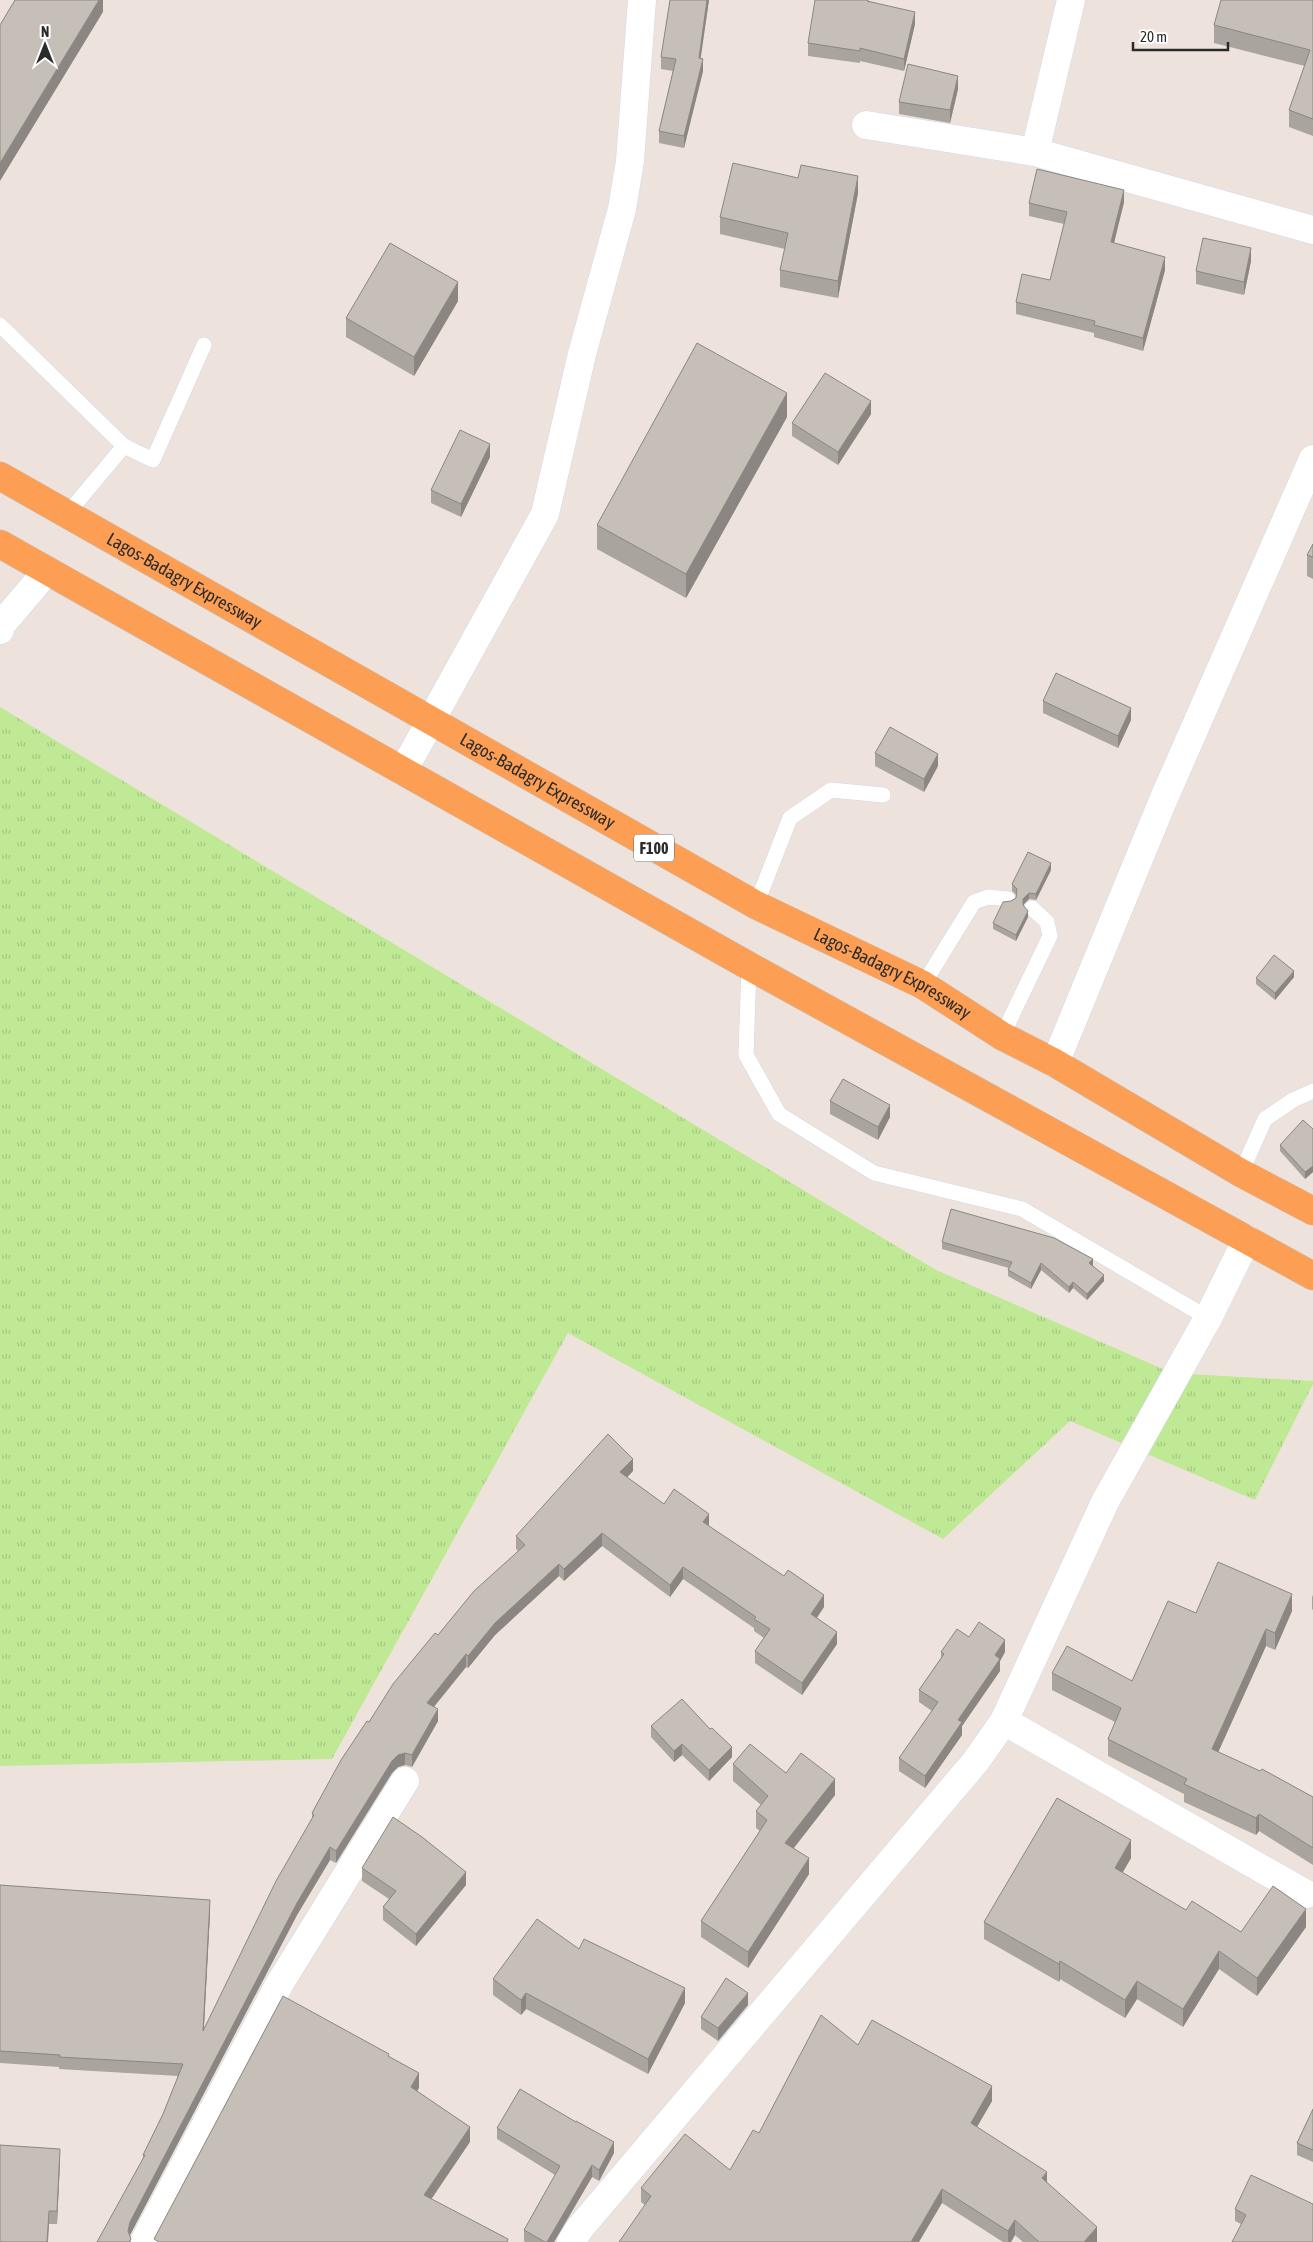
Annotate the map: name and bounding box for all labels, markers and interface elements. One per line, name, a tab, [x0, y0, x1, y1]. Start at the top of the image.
north arrow	[20, 20, 70, 70]
scale bar	[1133, 20, 1228, 52]
text: N	[41, 24, 49, 40]
text: 20 m	[1140, 28, 1167, 45]
street label: Lagos-Badagry Expressway	[103, 528, 266, 632]
street label: Lagos-Badagry Expressway	[456, 728, 619, 833]
road number: F100	[634, 834, 674, 861]
street label: Lagos-Badagry Expressway	[811, 923, 975, 1023]

